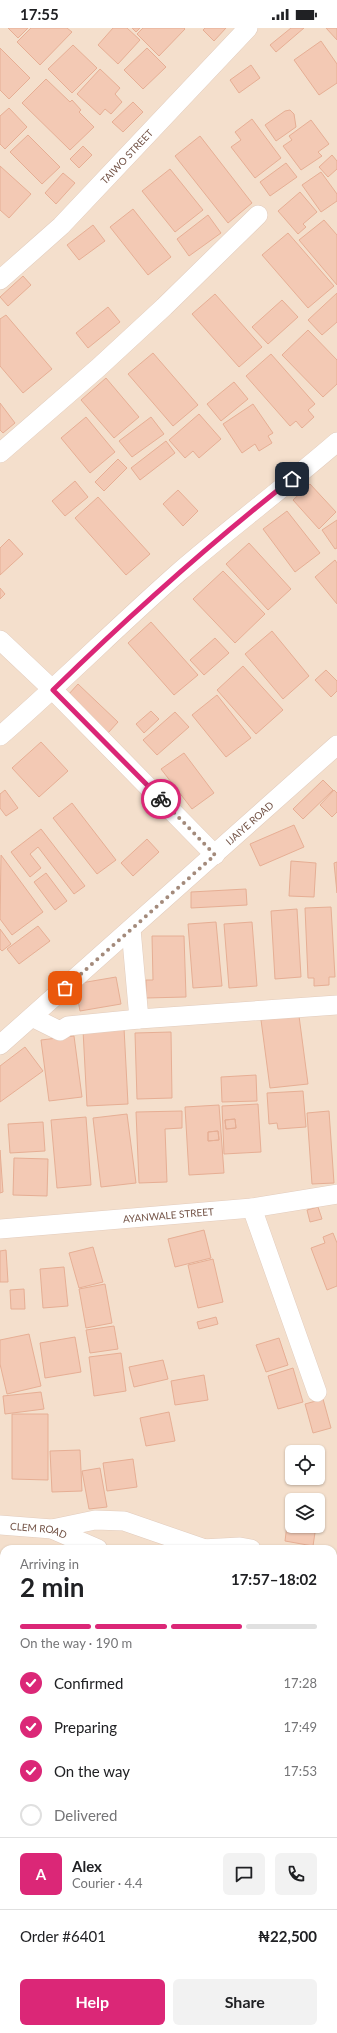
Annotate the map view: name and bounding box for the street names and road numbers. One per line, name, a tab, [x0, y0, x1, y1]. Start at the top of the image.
street label: TAIWO STREET	[98, 127, 155, 186]
street label: IJAIYE ROAD	[223, 798, 276, 847]
street label: AYANWALE STREET	[122, 1205, 215, 1225]
street label: CLEM ROAD	[10, 1520, 69, 1541]

